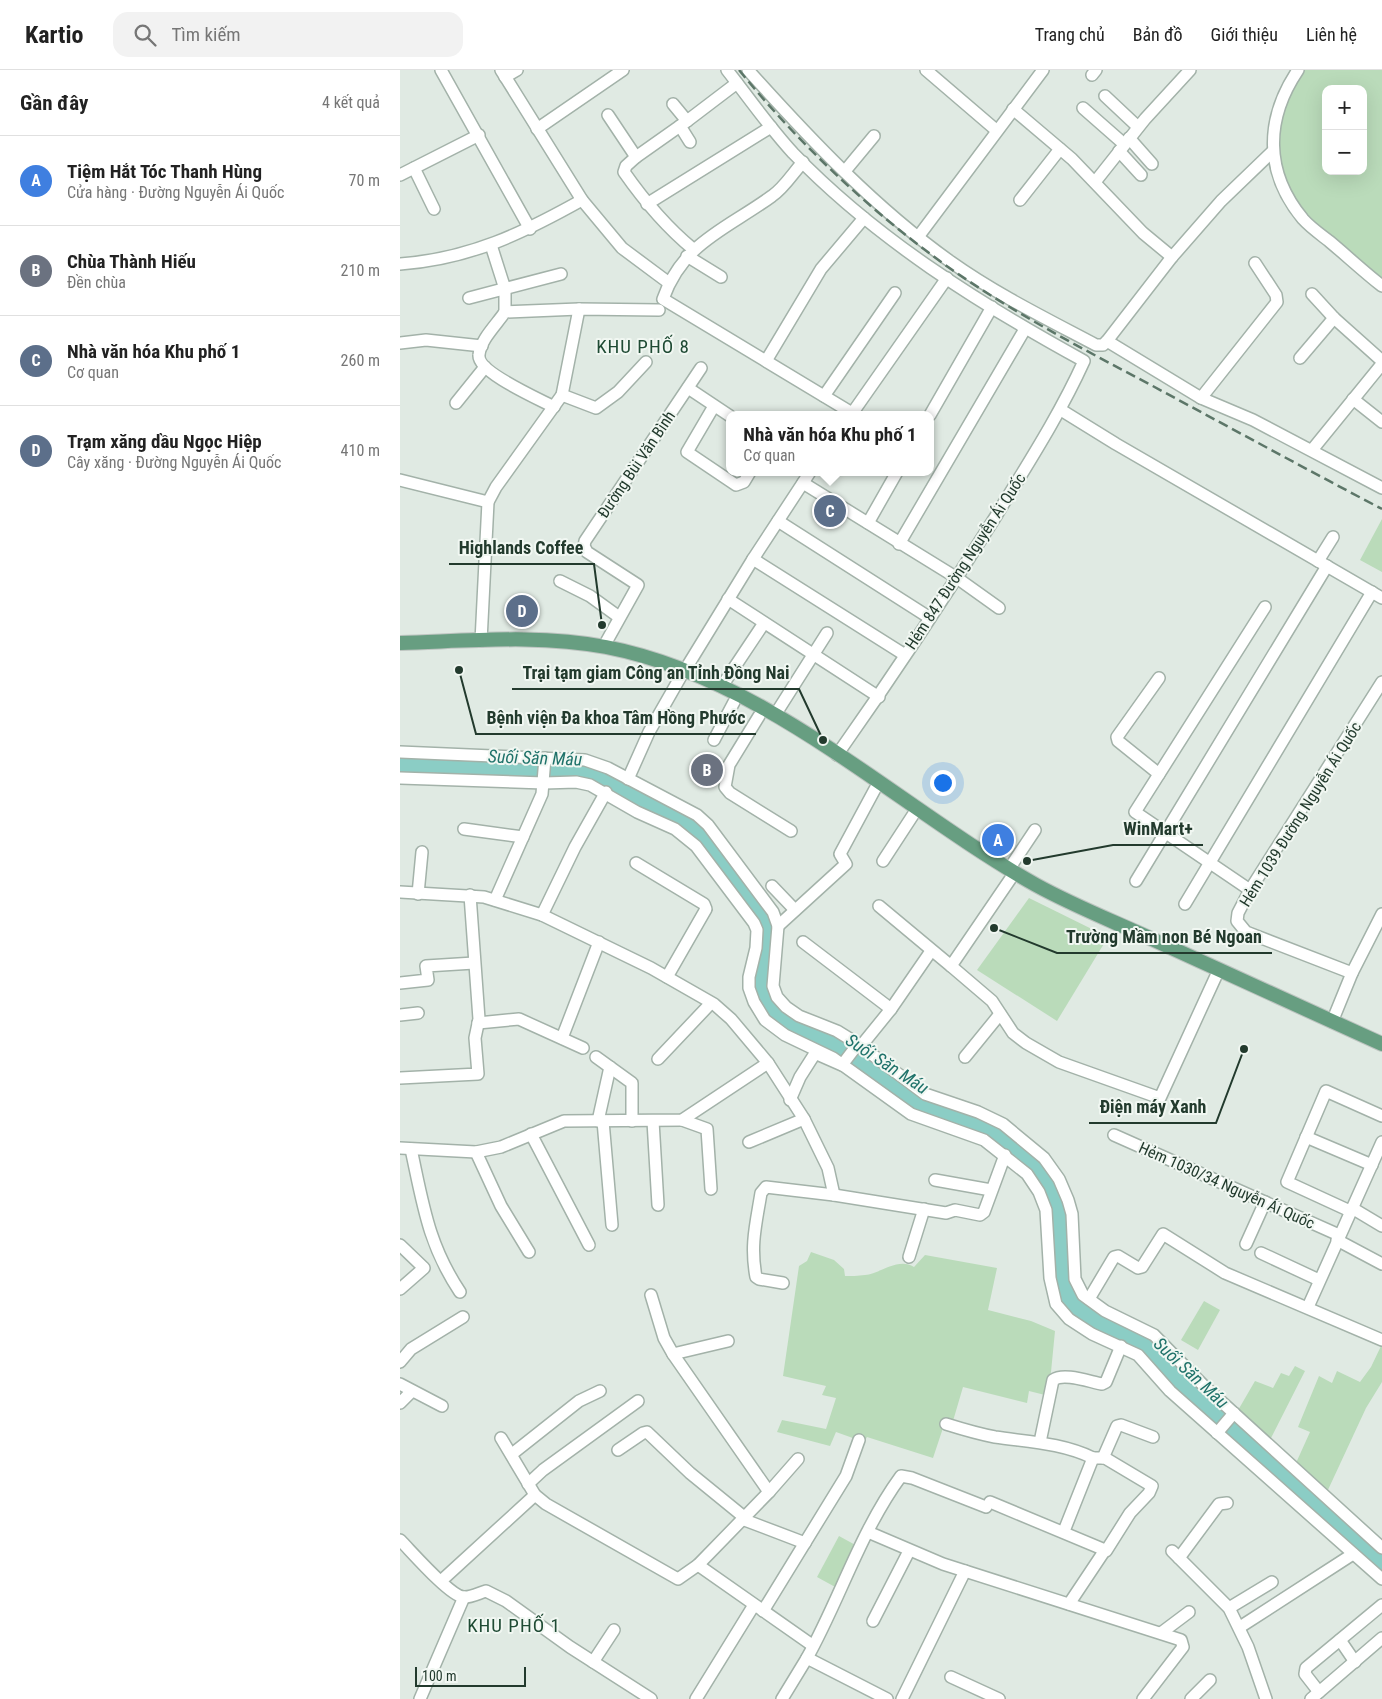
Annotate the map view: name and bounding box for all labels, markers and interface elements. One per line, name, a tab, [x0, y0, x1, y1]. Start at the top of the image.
search box	[113, 12, 463, 57]
text: Kartio	[25, 21, 83, 49]
icon: search	[131, 21, 159, 49]
text: Tìm kiếm	[171, 23, 241, 46]
text: Trang chủ	[1035, 24, 1105, 45]
text: Bản đồ	[1133, 24, 1183, 45]
text: Giới thiệu	[1211, 24, 1278, 45]
text: Liên hệ	[1306, 24, 1357, 45]
map controls	[1322, 85, 1367, 175]
button: +	[1322, 85, 1367, 130]
text: Gần đây	[20, 91, 88, 115]
text: 4 kết quả	[322, 93, 380, 112]
button: −	[1322, 130, 1367, 175]
text: Tiệm Hắt Tóc Thanh Hùng	[67, 160, 262, 183]
text: A	[31, 171, 41, 190]
text: 70 m	[348, 171, 380, 190]
text: Cửa hàng · Đường Nguyễn Ái Quốc	[67, 183, 284, 202]
text: Chùa Thành Hiếu	[67, 250, 196, 273]
text: B	[32, 261, 40, 280]
text: 210 m	[341, 261, 380, 280]
text: Đền chùa	[67, 273, 126, 292]
district label: KHU PHỐ 8	[596, 334, 690, 358]
text: Nhà văn hóa Khu phố 1	[67, 340, 240, 363]
text: C	[31, 351, 41, 370]
text: 260 m	[341, 351, 380, 370]
text: Cơ quan	[67, 363, 119, 382]
street label: Đường Bùi Văn Bình	[594, 407, 679, 521]
popup	[726, 411, 934, 476]
text: Nhà văn hóa Khu phố 1	[743, 423, 917, 446]
text: Trạm xăng dầu Ngọc Hiệp	[67, 430, 262, 453]
text: D	[31, 441, 41, 460]
text: 410 m	[341, 441, 380, 460]
text: Cơ quan	[743, 446, 795, 465]
text: Cây xăng · Đường Nguyễn Ái Quốc	[67, 453, 281, 472]
street label: Hẻm 847 Đường Nguyễn Ái Quốc	[901, 470, 1030, 653]
pin: C	[814, 492, 846, 530]
callout: Highlands Coffee	[449, 531, 594, 564]
text: Highlands Coffee	[459, 537, 584, 558]
pin: D	[506, 592, 538, 630]
callout: Trại tạm giam Công an Tỉnh Đồng Nai	[512, 656, 799, 689]
text: Trại tạm giam Công an Tỉnh Đồng Nai	[522, 662, 790, 683]
callout: Bệnh viện Đa khoa Tâm Hồng Phước	[476, 701, 756, 734]
text: Bệnh viện Đa khoa Tâm Hồng Phước	[486, 707, 746, 728]
street label: Hẻm 1039 Đường Nguyễn Ái Quốc	[1236, 718, 1365, 910]
water label: Suối Săn Máu	[488, 745, 583, 770]
pin: B	[691, 751, 723, 789]
your location	[930, 770, 956, 796]
callout: WinMart+	[1113, 812, 1203, 845]
text: WinMart+	[1123, 818, 1193, 839]
pin: A	[982, 821, 1014, 859]
callout: Trường Mầm non Bé Ngoan	[1057, 920, 1272, 953]
text: Trường Mầm non Bé Ngoan	[1066, 926, 1262, 947]
water label: Suối Săn Máu	[842, 1029, 933, 1098]
callout: Điện máy Xanh	[1089, 1090, 1216, 1123]
text: Điện máy Xanh	[1100, 1096, 1206, 1117]
street label: Hẻm 1030/34 Nguyễn Ái Quốc	[1136, 1138, 1318, 1233]
water label: Suối Săn Máu	[1150, 1333, 1233, 1413]
district label: KHU PHỐ 1	[467, 1613, 561, 1637]
scale bar	[415, 1664, 526, 1687]
text: 100 m	[422, 1668, 457, 1684]

